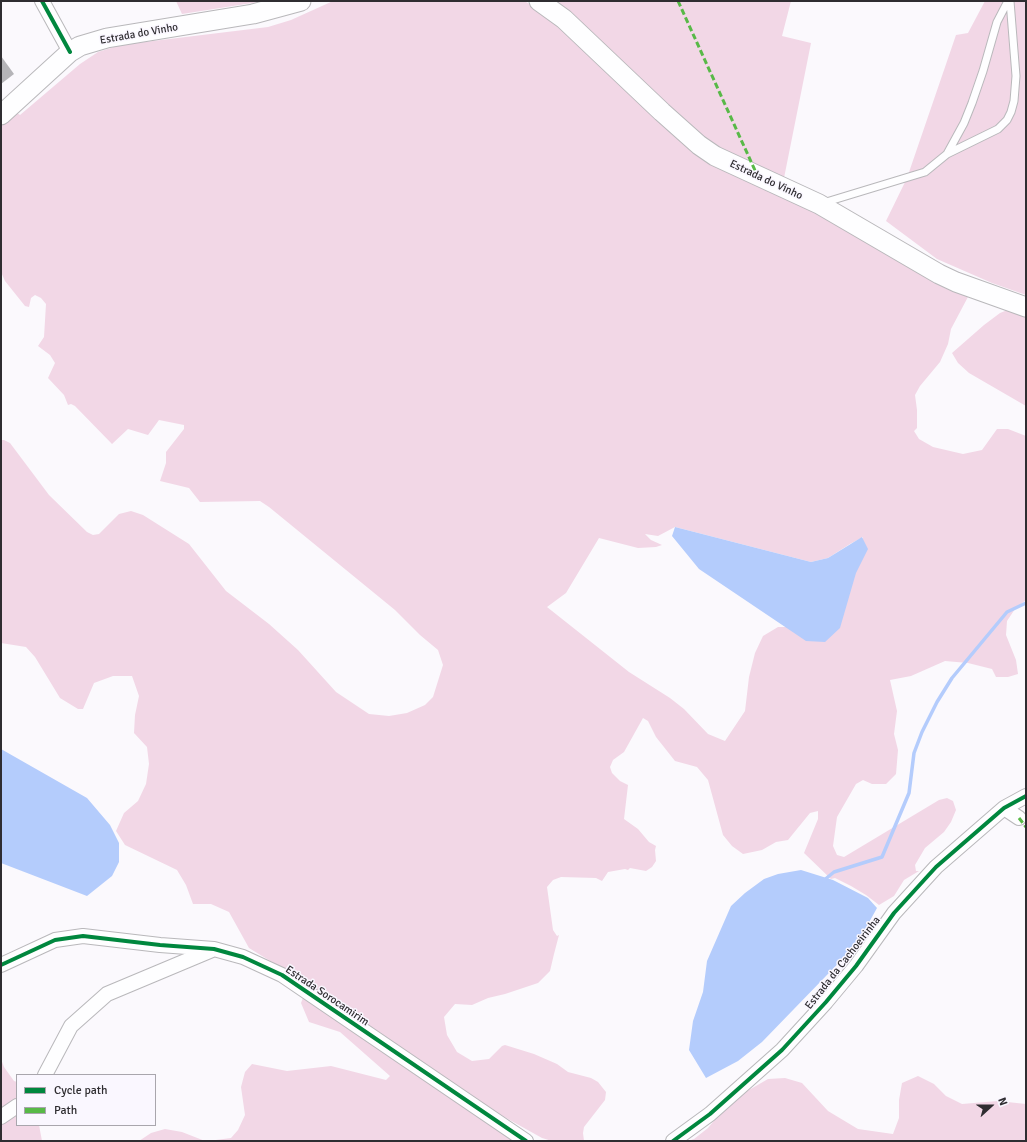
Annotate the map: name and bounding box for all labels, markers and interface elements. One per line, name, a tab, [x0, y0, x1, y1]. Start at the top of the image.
street label: Estrada do Vinho	[99, 21, 179, 47]
street label: Estrada do Vinho	[727, 157, 805, 203]
street label: Estrada da Cachoeirinha	[803, 914, 883, 1012]
street label: Estrada Sorocamirim	[283, 963, 371, 1029]
legend	[16, 1074, 156, 1126]
text: Cycle path	[54, 1083, 107, 1098]
north arrow	[971, 1086, 1011, 1126]
text: N	[995, 1096, 1010, 1107]
text: Path	[54, 1103, 77, 1118]

